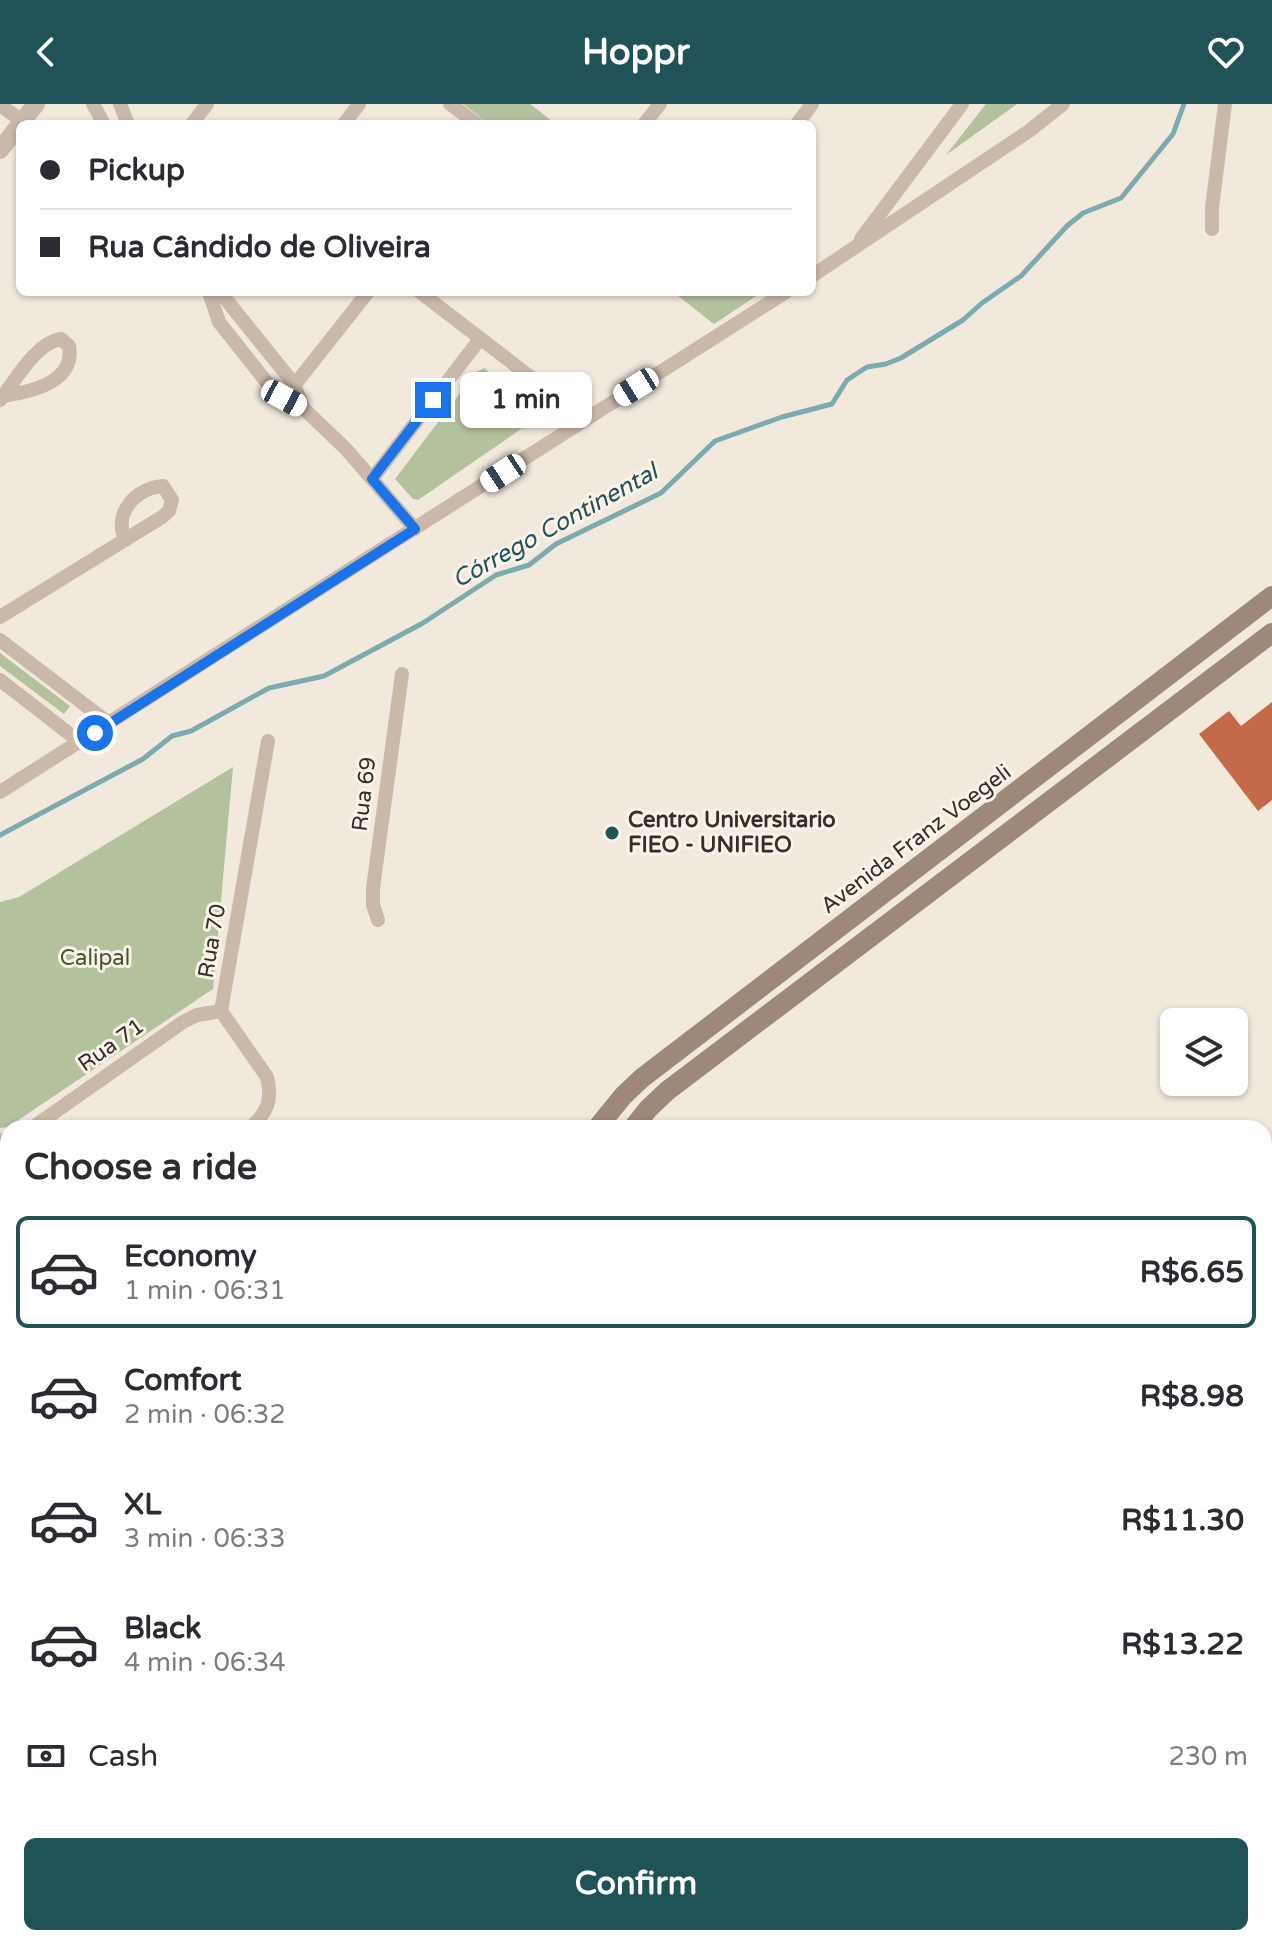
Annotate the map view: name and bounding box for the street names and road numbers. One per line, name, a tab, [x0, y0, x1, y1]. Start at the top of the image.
street label: Rua 69	[347, 755, 381, 833]
street label: Avenida Franz Voegeli	[816, 759, 1016, 919]
street label: Rua 70	[193, 902, 231, 980]
street label: Rua 71	[73, 1013, 149, 1077]

